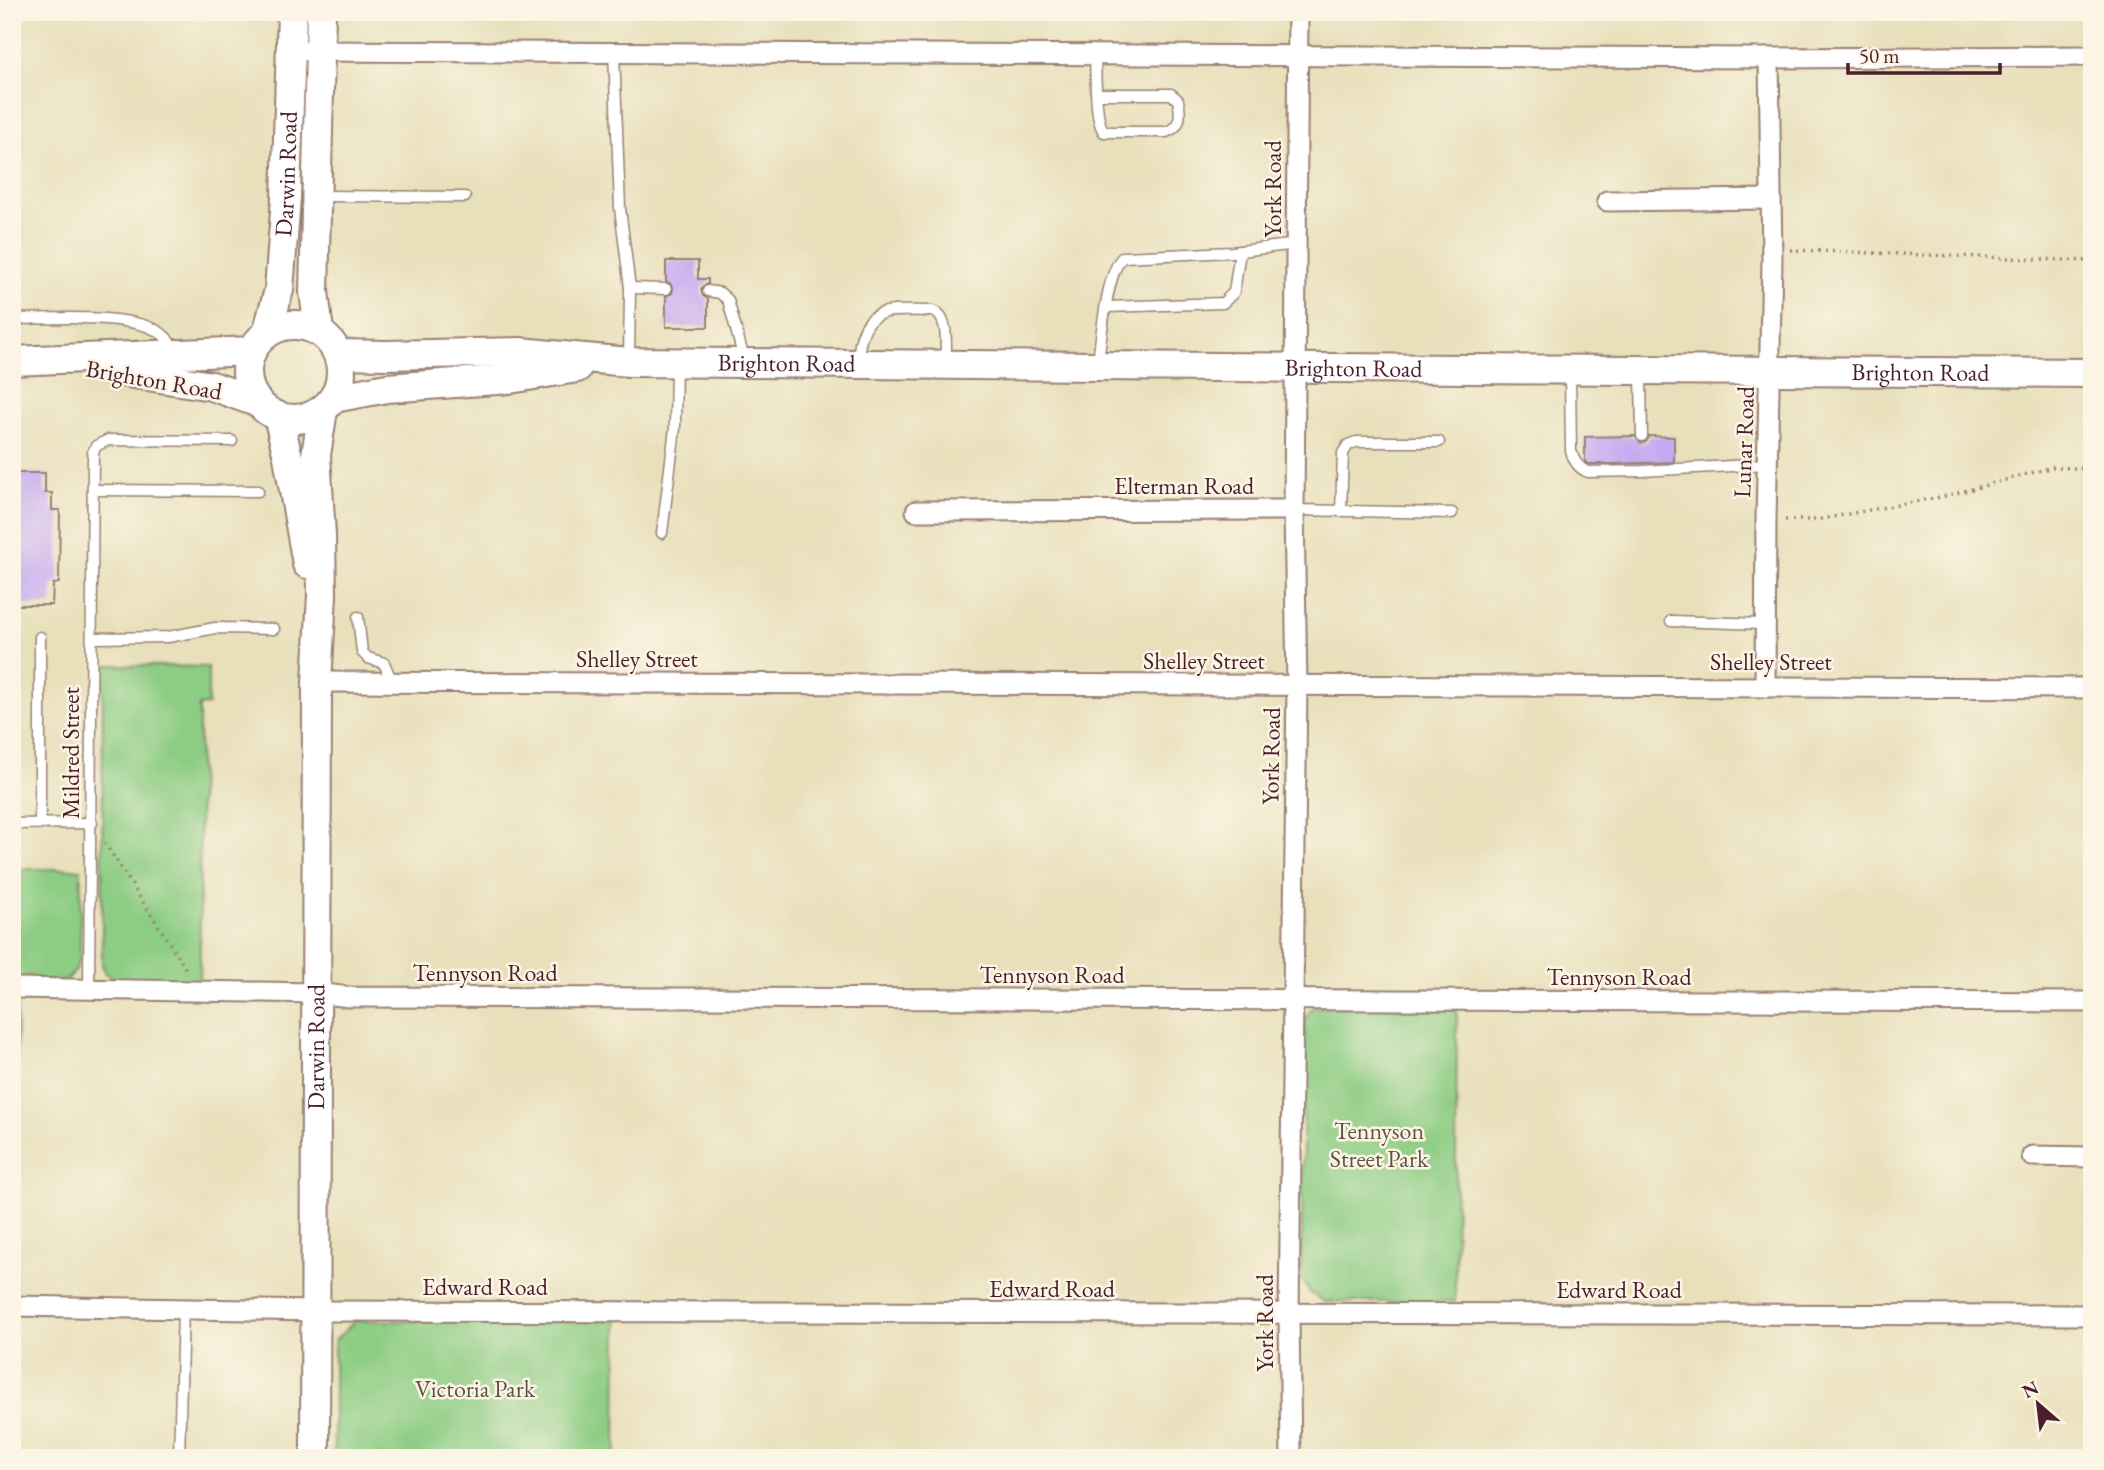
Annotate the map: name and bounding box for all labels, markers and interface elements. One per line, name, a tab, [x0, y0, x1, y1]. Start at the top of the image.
scale bar	[1848, 32, 2001, 76]
text: 50 m	[1859, 42, 1900, 69]
street label: Darwin Road	[267, 110, 304, 238]
street label: York Road	[1257, 139, 1288, 238]
street label: Brighton Road	[717, 347, 857, 379]
street label: Brighton Road	[83, 352, 226, 407]
street label: Brighton Road	[1284, 352, 1423, 384]
street label: Brighton Road	[1851, 356, 1990, 388]
street label: Lunar Road	[1726, 385, 1761, 498]
street label: Elterman Road	[1114, 470, 1255, 501]
street label: Shelley Street	[576, 643, 698, 674]
street label: Shelley Street	[1143, 645, 1265, 676]
street label: Shelley Street	[1710, 646, 1832, 677]
street label: Mildred Street	[55, 686, 86, 819]
street label: York Road	[1254, 706, 1287, 805]
street label: Tennyson Road	[412, 957, 558, 988]
street label: Tennyson Road	[979, 959, 1125, 990]
street label: Tennyson Road	[1546, 961, 1692, 992]
street label: Darwin Road	[300, 983, 331, 1110]
park label: Tennyson Street Park	[1330, 1115, 1429, 1174]
street label: Edward Road	[422, 1271, 549, 1302]
street label: Edward Road	[989, 1273, 1116, 1304]
street label: York Road	[1249, 1273, 1280, 1372]
street label: Edward Road	[1556, 1274, 1683, 1305]
north arrow	[2002, 1368, 2072, 1438]
park label: Victoria Park	[415, 1373, 536, 1404]
text: N	[2018, 1374, 2043, 1404]

